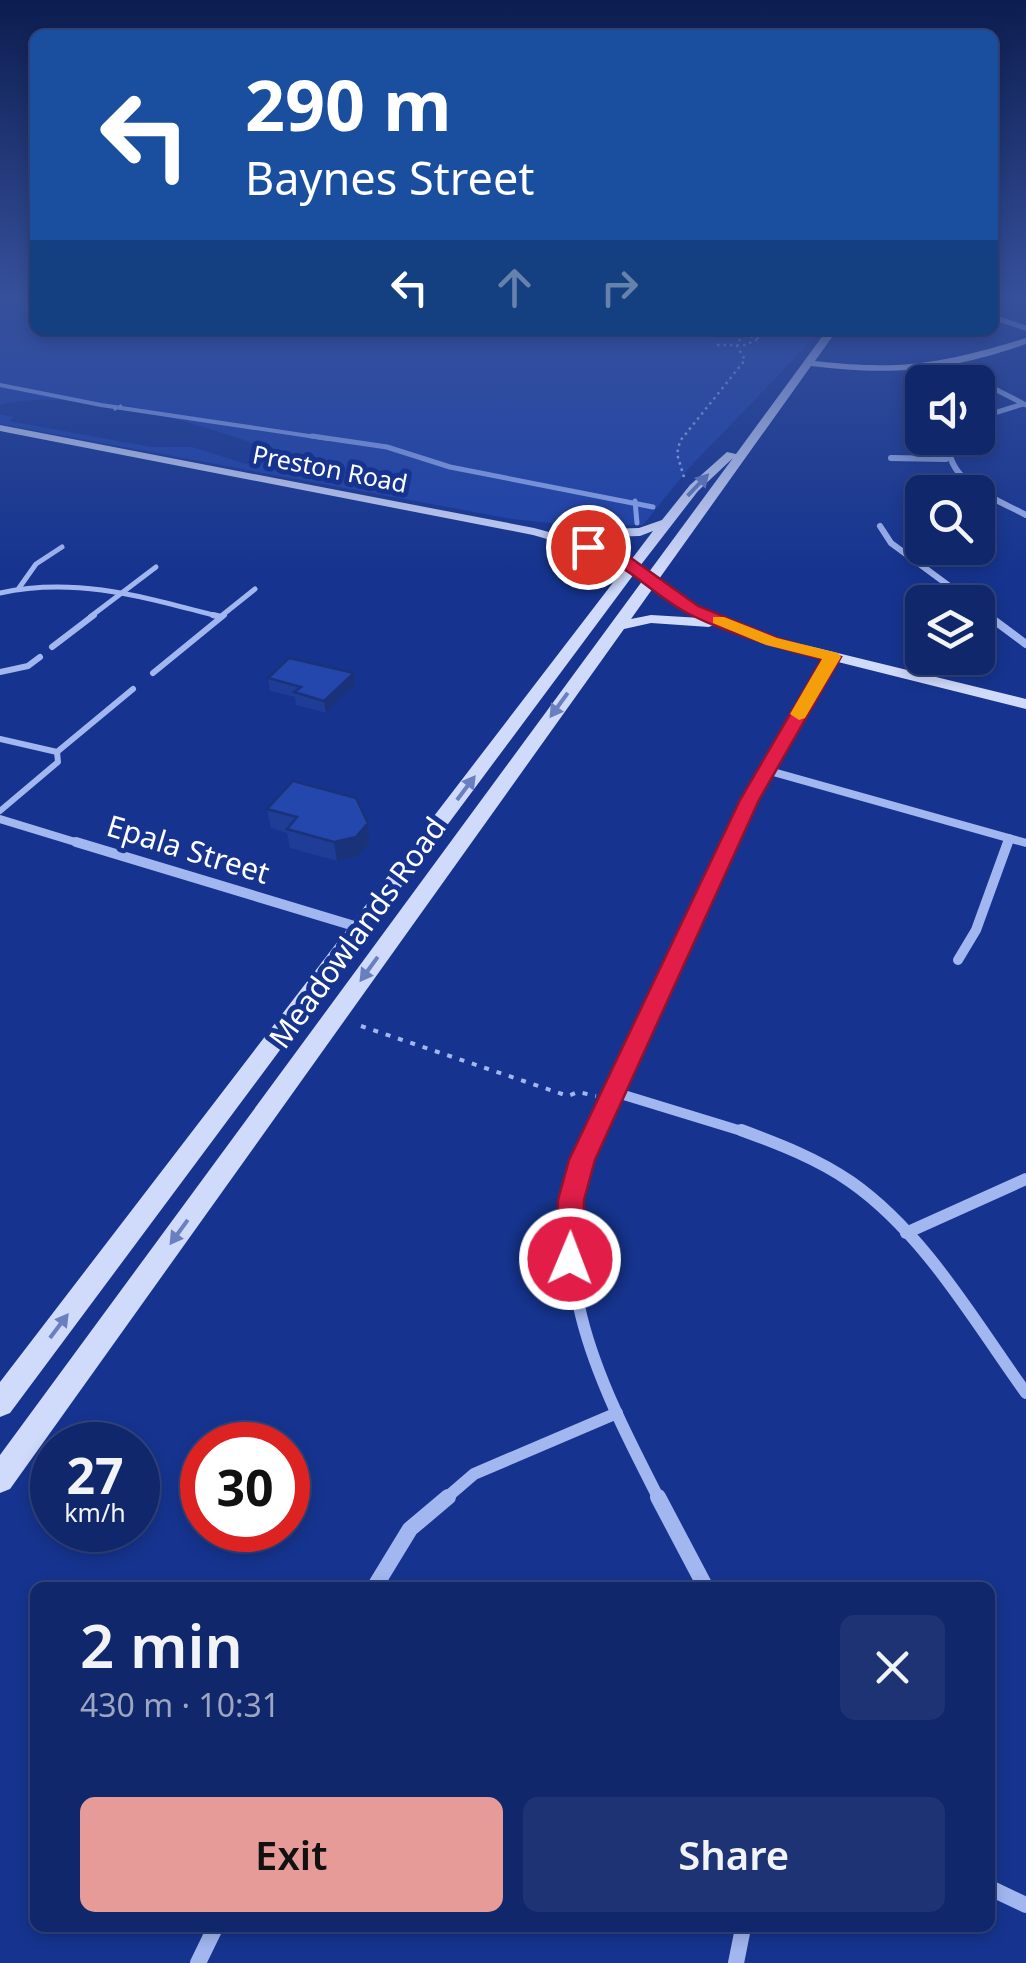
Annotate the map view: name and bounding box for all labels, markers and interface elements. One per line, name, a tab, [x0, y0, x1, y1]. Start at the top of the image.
text: 290 m	[245, 56, 452, 152]
icon: left	[80, 70, 210, 200]
text: Baynes Street	[245, 147, 535, 208]
icon: left	[382, 260, 437, 315]
icon: ahead	[487, 260, 542, 315]
icon: right	[592, 260, 647, 315]
map controls	[905, 365, 995, 675]
button: sound	[905, 365, 995, 455]
street label: Preston Road	[250, 436, 411, 500]
one-way arrow	[686, 474, 710, 498]
button: search	[905, 475, 995, 565]
pin	[546, 505, 631, 590]
icon: arrive	[561, 520, 616, 575]
button: layers	[905, 585, 995, 675]
one-way arrow	[550, 692, 569, 718]
one-way arrow	[456, 775, 476, 801]
street label: Epala Street	[102, 804, 275, 893]
street label: Meadowlands Road	[259, 808, 455, 1056]
one-way arrow	[360, 956, 379, 982]
position arrow	[518, 1207, 622, 1311]
one-way arrow	[169, 1219, 189, 1246]
one-way arrow	[48, 1313, 69, 1339]
speed limit sign: 30	[180, 1422, 310, 1552]
text: 27	[66, 1441, 124, 1509]
text: km/h	[64, 1495, 126, 1529]
text: 2 min	[80, 1604, 243, 1686]
button: close	[840, 1615, 945, 1720]
text: 430 m · 10:31	[80, 1683, 280, 1726]
button: Exit	[80, 1797, 503, 1912]
button: Share	[523, 1797, 945, 1912]

